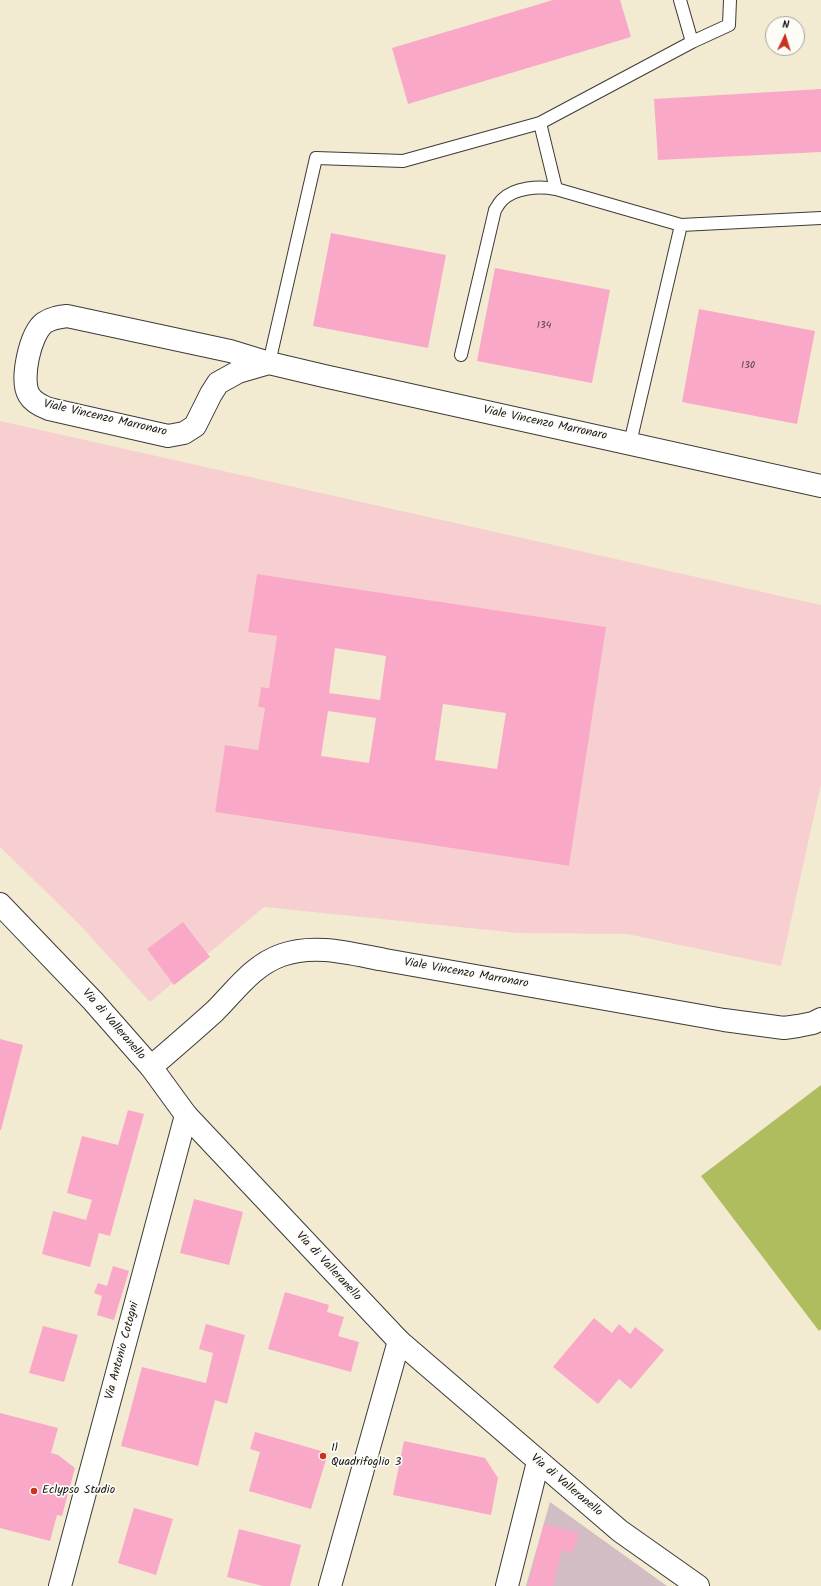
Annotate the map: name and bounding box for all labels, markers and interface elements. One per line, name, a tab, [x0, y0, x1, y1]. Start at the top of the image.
north arrow	[765, 16, 805, 56]
text: N	[782, 16, 790, 34]
house number: 134	[537, 320, 551, 332]
house number: 130	[741, 360, 755, 372]
street label: Viale Vincenzo Marronaro	[42, 398, 168, 440]
street label: Viale Vincenzo Marronaro	[482, 404, 608, 444]
street label: Viale Vincenzo Marronaro	[403, 956, 529, 992]
street label: Via di Valleranello	[78, 987, 148, 1063]
street label: Via di Valleranello	[292, 1229, 364, 1305]
street label: Via Antonio Cotogni	[103, 1301, 143, 1401]
place label: Il Quadrifoglio 3	[331, 1442, 401, 1470]
marker: Il Quadrifoglio 3	[318, 1451, 328, 1461]
street label: Via di Valleranello	[527, 1452, 605, 1520]
place label: Eclypso Studio	[42, 1484, 115, 1498]
marker: Eclypso Studio	[29, 1486, 39, 1496]

